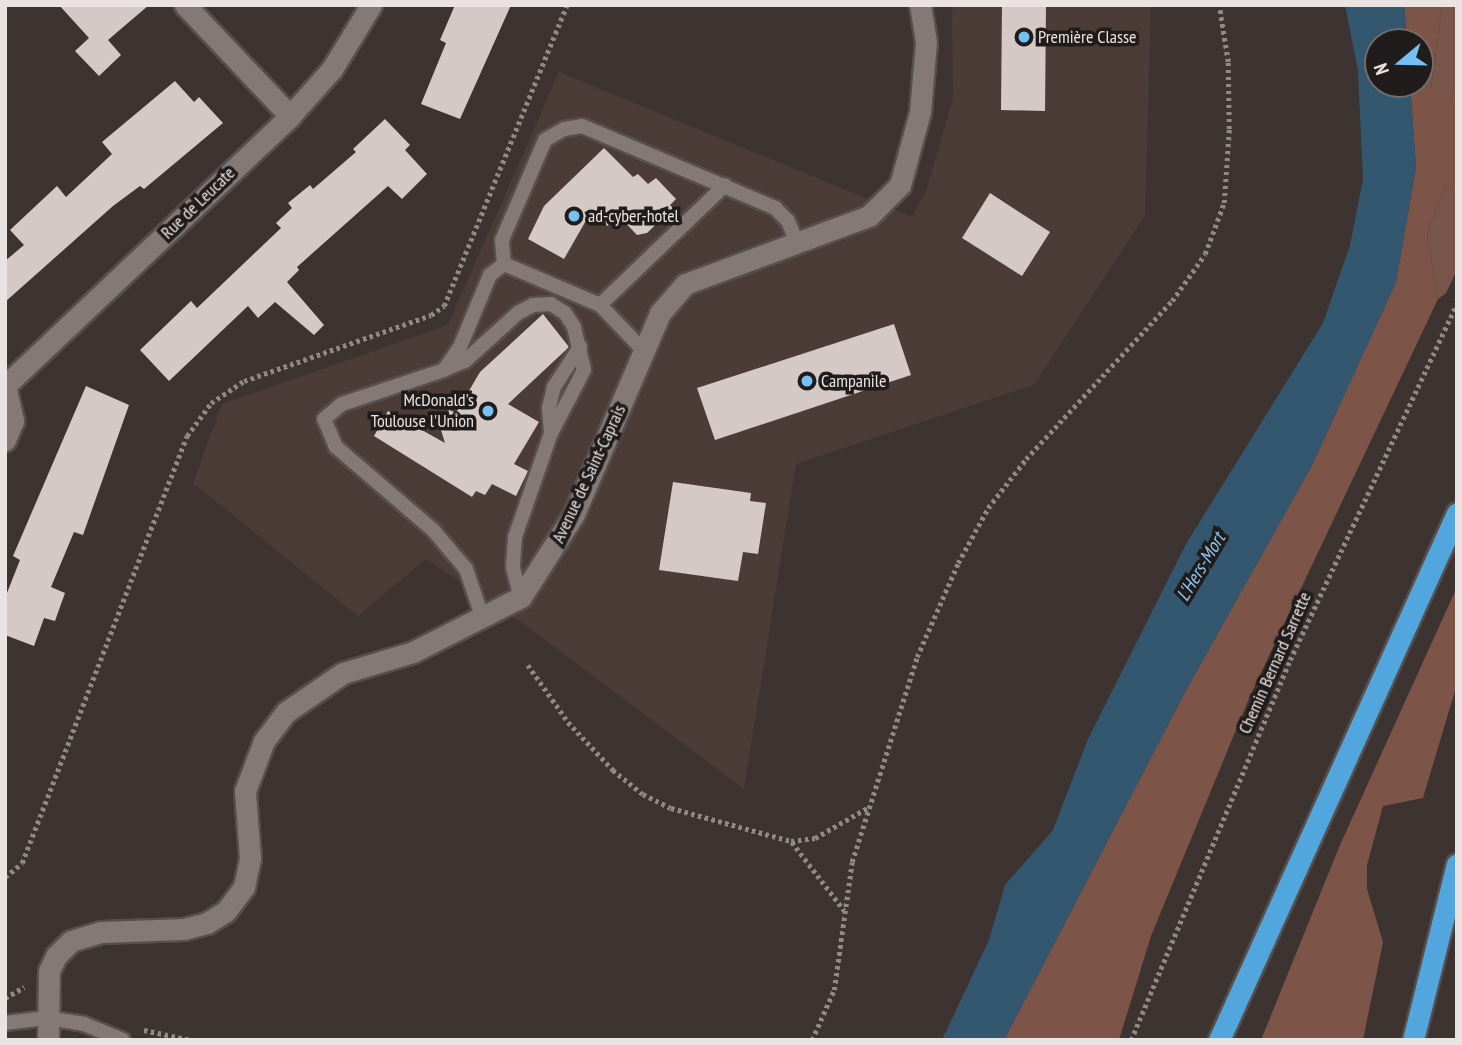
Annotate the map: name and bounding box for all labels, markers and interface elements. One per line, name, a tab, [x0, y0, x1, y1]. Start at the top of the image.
place label: Première Classe	[1038, 26, 1136, 48]
north arrow	[1364, 28, 1434, 98]
marker: Première Classe	[1016, 29, 1032, 45]
text: N	[1368, 60, 1394, 78]
street label: Rue de Leucate	[157, 162, 239, 244]
place label: ad-cyber-hotel	[588, 205, 679, 227]
marker: ad-cyber-hotel	[566, 208, 582, 224]
place label: Campanile	[821, 370, 886, 392]
marker: Campanile	[799, 373, 815, 389]
place label: McDonald's Toulouse l'Union	[371, 390, 474, 432]
street label: Avenue de Saint-Caprais	[548, 401, 630, 547]
marker: McDonald's Toulouse l'Union	[480, 403, 496, 419]
water label: L'Hers-Mort	[1172, 529, 1230, 605]
street label: Chemin Bernard Sarrette	[1234, 589, 1316, 737]

